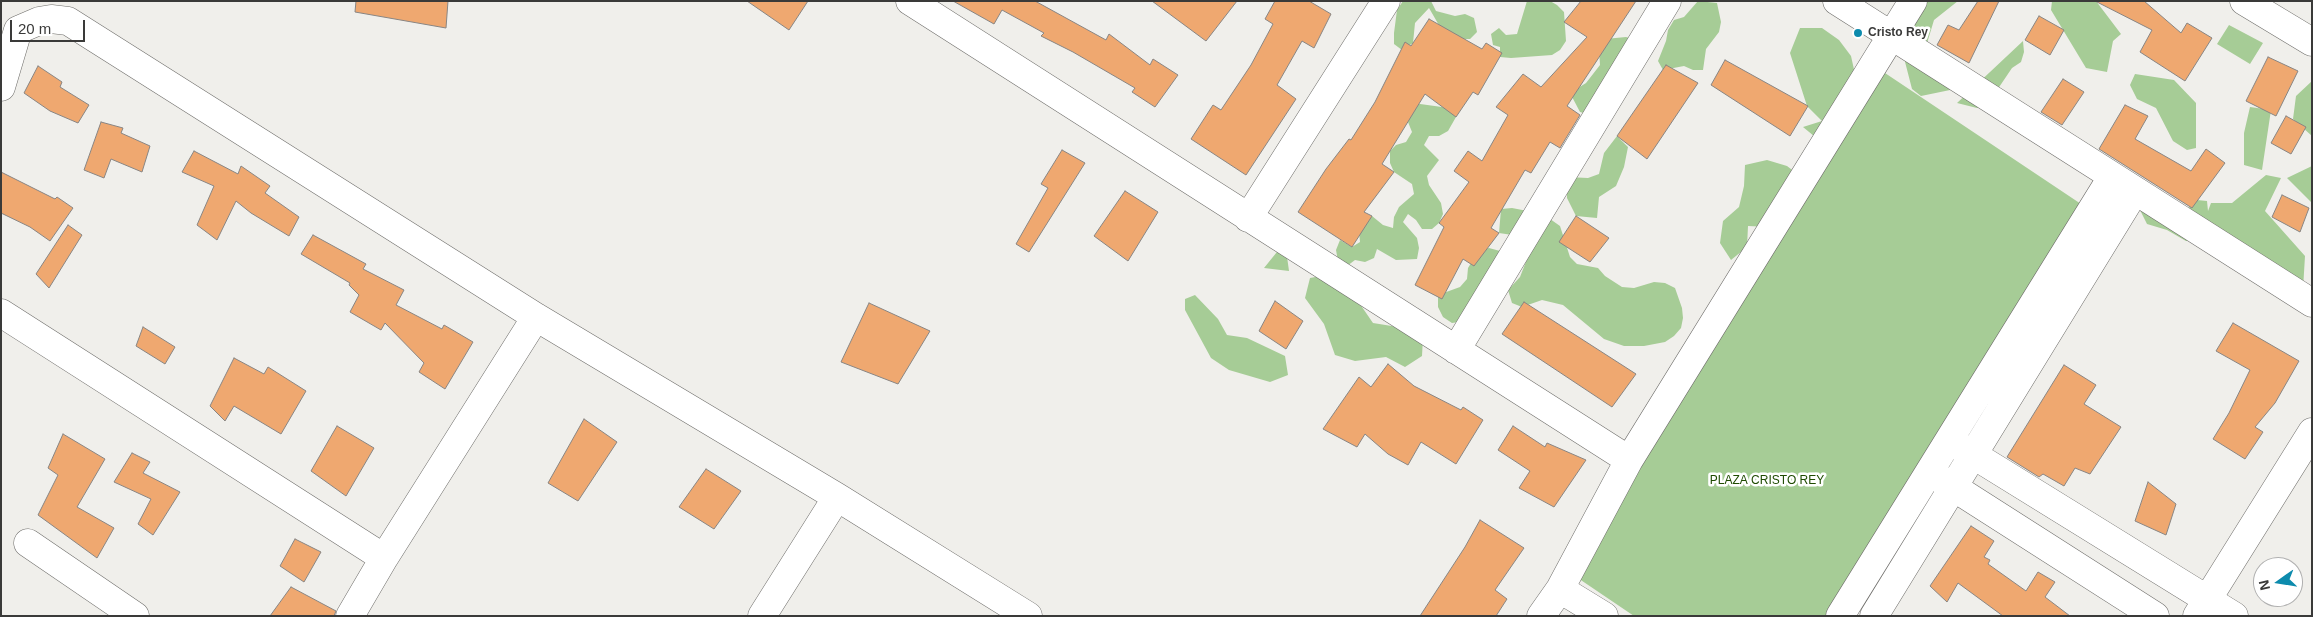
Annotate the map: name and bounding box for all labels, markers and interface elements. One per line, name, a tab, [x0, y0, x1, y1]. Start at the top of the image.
scale bar	[12, 10, 88, 42]
text: 20 m	[18, 20, 51, 37]
place label: Cristo Rey	[1868, 26, 1928, 40]
marker: Cristo Rey	[1852, 27, 1864, 39]
park label: PLAZA CRISTO REY	[1710, 474, 1824, 488]
north arrow	[2253, 557, 2303, 607]
text: N	[2255, 578, 2273, 592]

